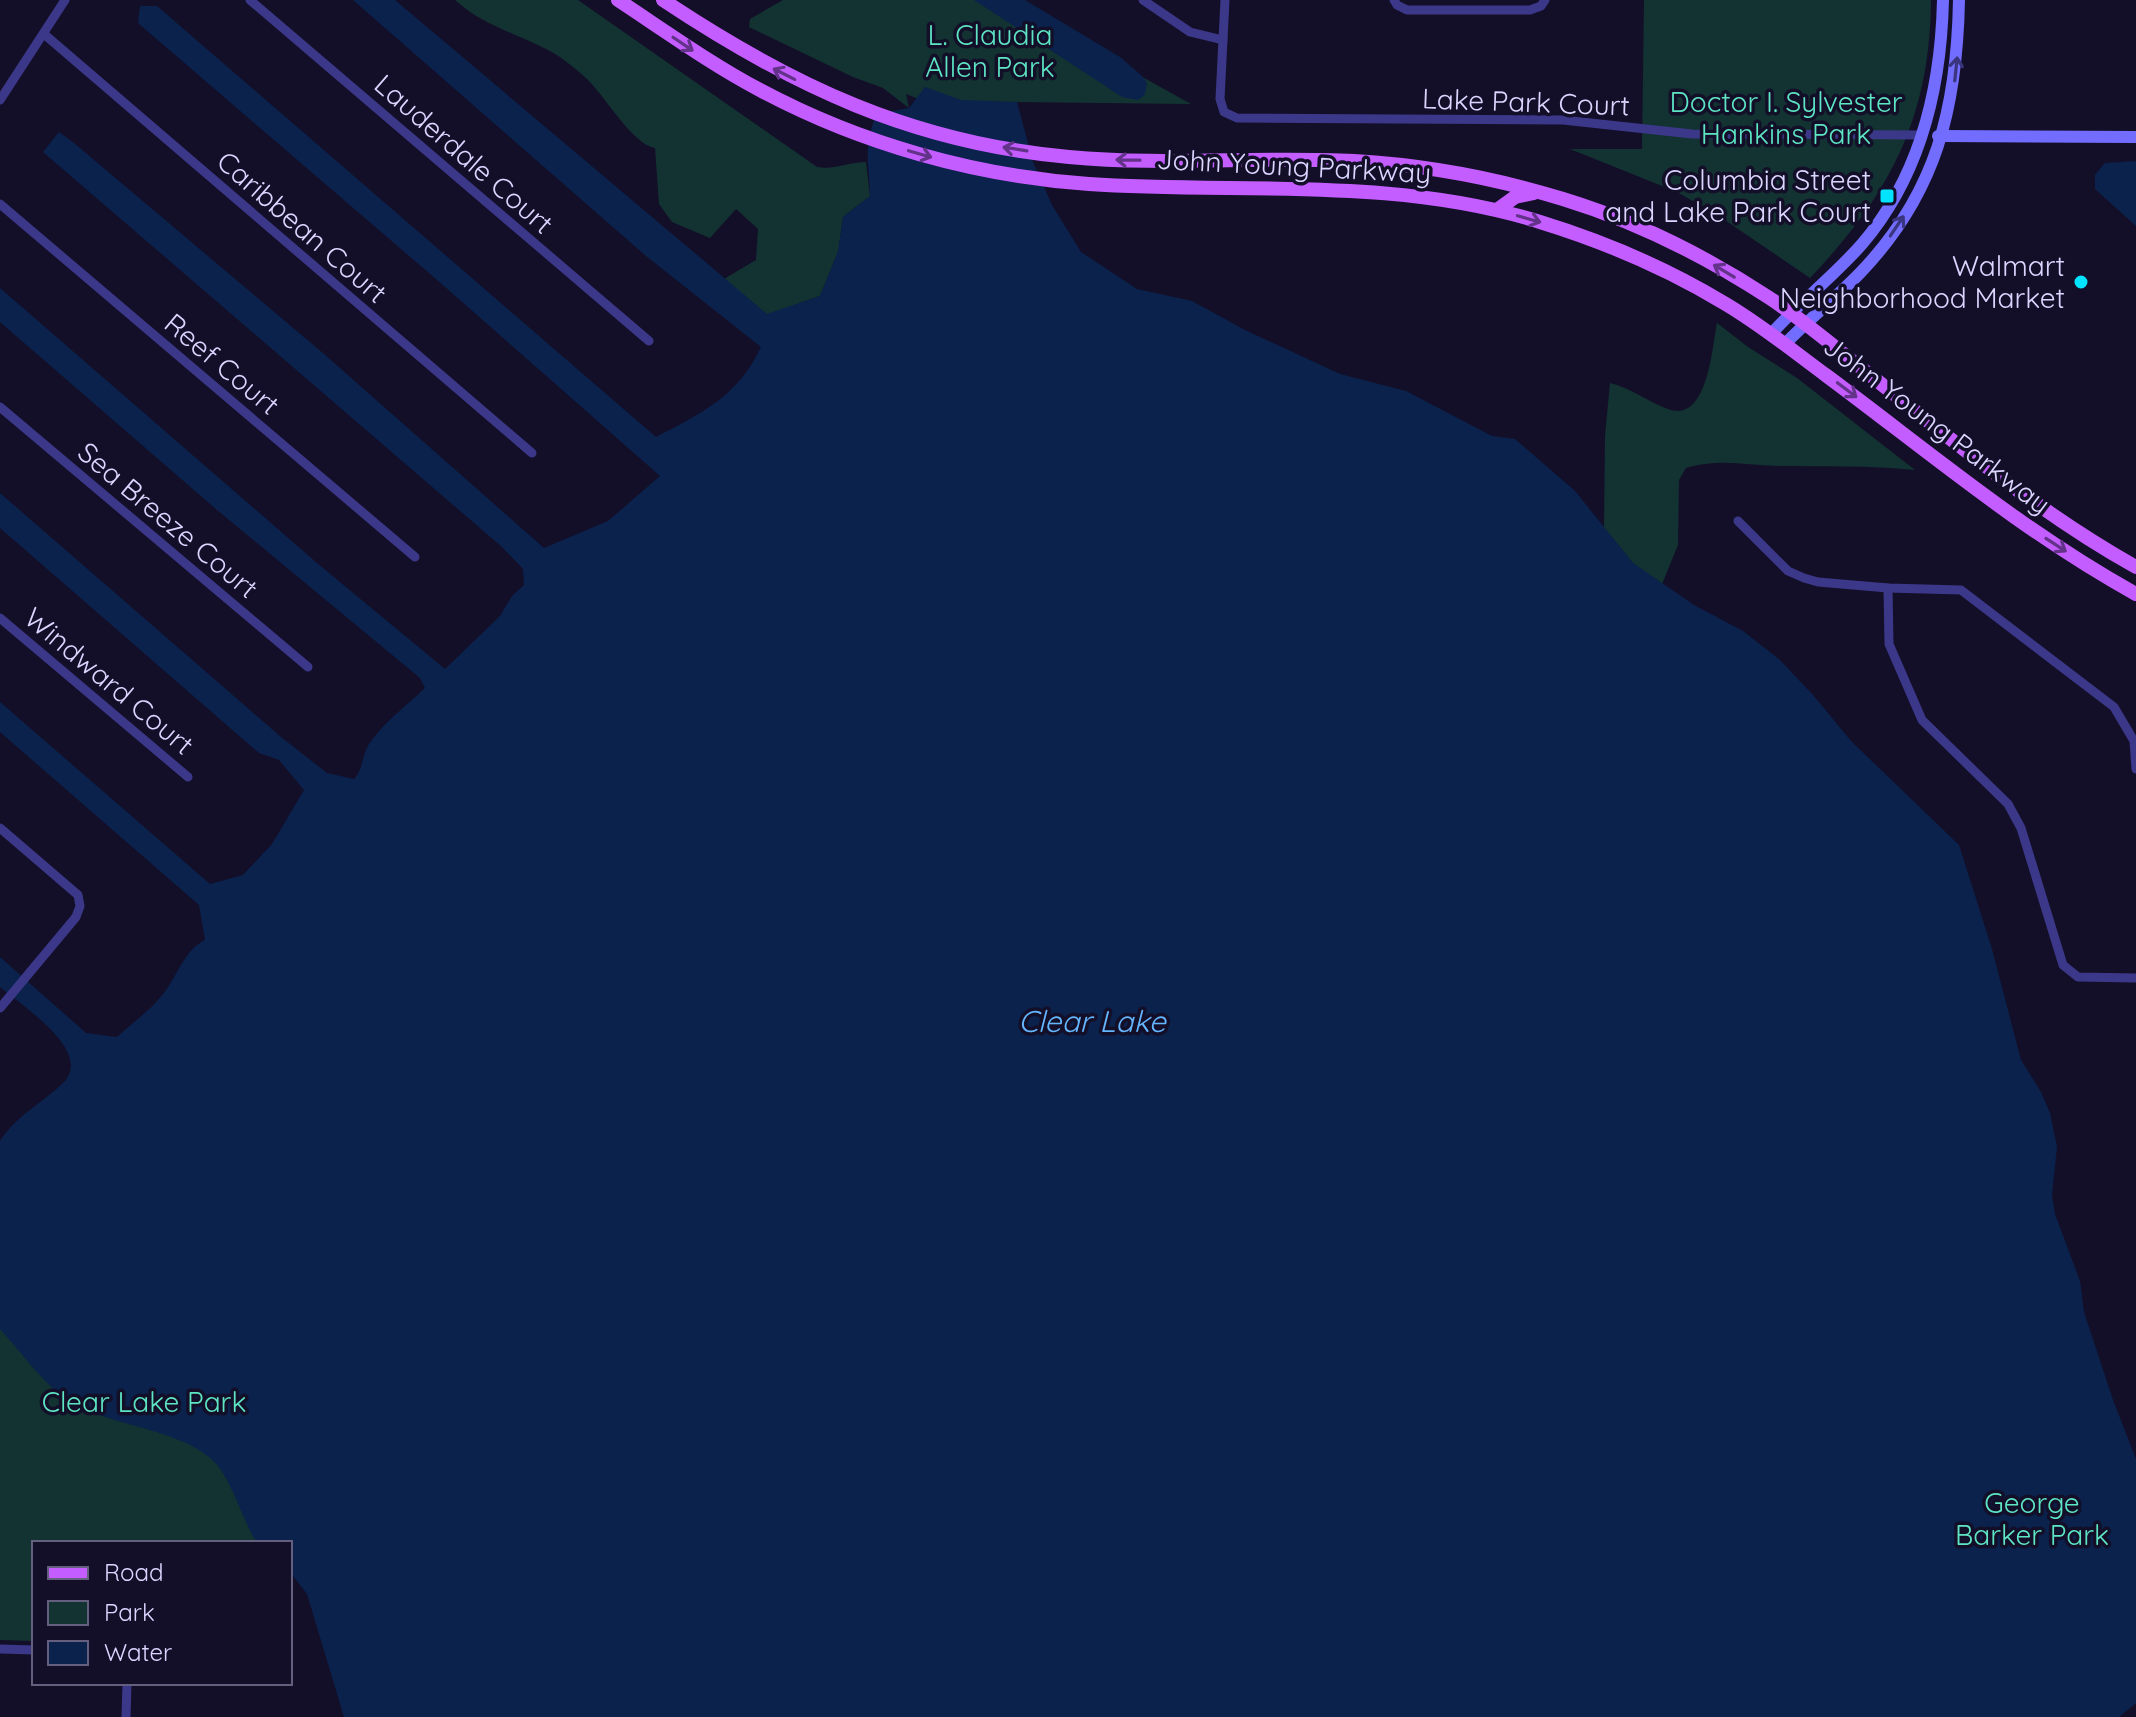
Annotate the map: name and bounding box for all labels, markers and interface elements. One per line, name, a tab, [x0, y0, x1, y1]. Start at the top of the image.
park label: L. Claudia Allen Park	[925, 17, 1055, 84]
one-way arrow	[671, 35, 693, 52]
one-way arrow	[1948, 56, 1963, 82]
one-way arrow	[772, 65, 796, 81]
street label: Lauderdale Court	[368, 66, 561, 241]
street label: Lake Park Court	[1421, 80, 1631, 123]
park label: Doctor I. Sylvester Hankins Park	[1669, 84, 1903, 151]
one-way arrow	[1002, 141, 1028, 156]
street label: John Young Parkway	[1156, 141, 1432, 190]
street label: Caribbean Court	[210, 143, 395, 310]
one-way arrow	[907, 147, 933, 162]
one-way arrow	[1115, 152, 1142, 168]
place label: Columbia Street and Lake Park Court	[1605, 162, 1871, 229]
marker: Columbia Street and Lake Park Court	[1878, 187, 1896, 205]
one-way arrow	[1515, 212, 1541, 227]
one-way arrow	[1889, 216, 1905, 238]
place label: Walmart Neighborhood Market	[1780, 248, 2065, 315]
one-way arrow	[1713, 263, 1737, 278]
marker: Walmart Neighborhood Market	[2072, 273, 2090, 291]
street label: Reef Court	[158, 305, 287, 422]
street label: John Young Parkway	[1817, 328, 2058, 521]
one-way arrow	[1836, 382, 1857, 399]
street label: Sea Breeze Court	[71, 434, 265, 605]
one-way arrow	[2044, 537, 2066, 554]
street label: Windward Court	[17, 600, 201, 762]
water label: Clear Lake	[1018, 1002, 1167, 1040]
park label: Clear Lake Park	[42, 1384, 246, 1419]
park label: George Barker Park	[1955, 1485, 2109, 1552]
legend	[32, 1541, 292, 1685]
text: Road	[104, 1557, 164, 1587]
text: Park	[104, 1597, 155, 1627]
text: Water	[104, 1637, 172, 1667]

